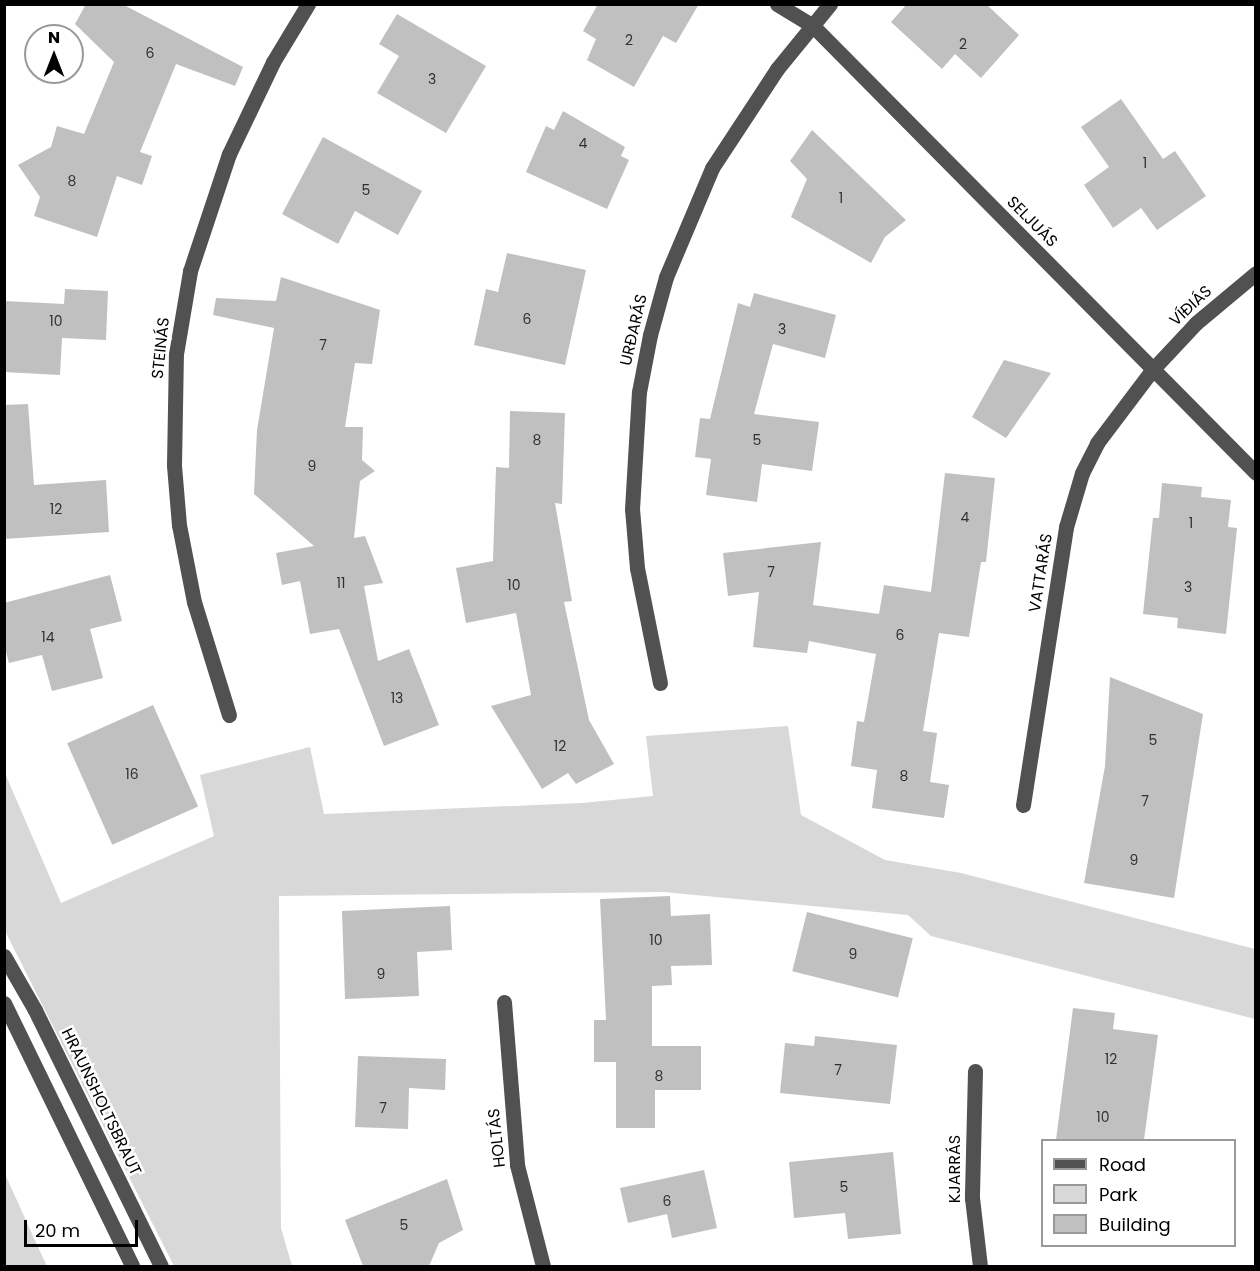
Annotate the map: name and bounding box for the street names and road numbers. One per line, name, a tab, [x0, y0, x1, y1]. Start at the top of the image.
street label: SELJUÁS	[1003, 193, 1061, 251]
street label: VÍÐIÁS	[1166, 282, 1216, 330]
street label: URÐARÁS	[616, 292, 652, 368]
street label: STEINÁS	[148, 316, 174, 380]
street label: VATTARÁS	[1025, 532, 1057, 614]
street label: HRAUNSHOLTSBRAUT	[57, 1025, 145, 1179]
street label: HOLTÁS	[484, 1107, 510, 1169]
street label: KJARRÁS	[945, 1135, 965, 1203]

